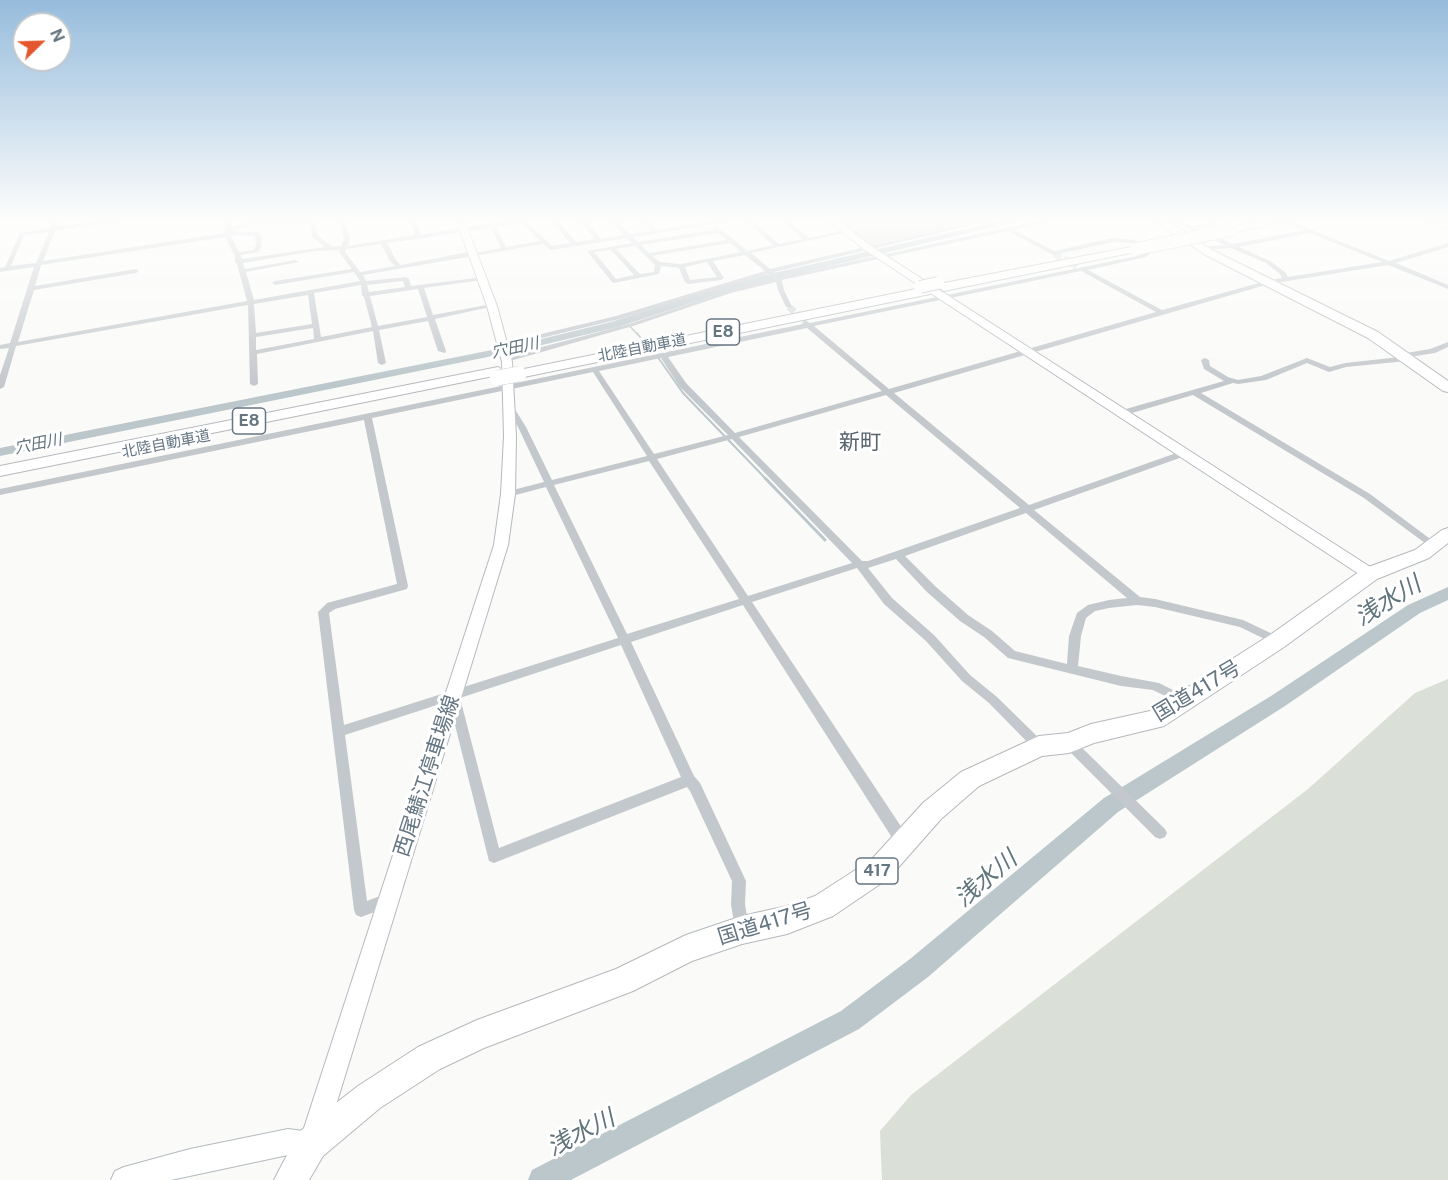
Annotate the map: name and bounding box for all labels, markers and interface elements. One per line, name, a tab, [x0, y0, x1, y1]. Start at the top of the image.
north arrow	[12, 12, 72, 72]
text: N	[46, 26, 68, 45]
road number: E8	[706, 319, 740, 345]
street label: 北陸自動車道	[596, 331, 688, 365]
water label: 穴田川	[490, 334, 540, 362]
road number: E8	[232, 408, 266, 434]
street label: 北陸自動車道	[120, 427, 212, 461]
water label: 穴田川	[13, 430, 63, 458]
district label: 新町	[839, 430, 881, 456]
water label: 浅水川	[1350, 570, 1426, 632]
street label: 国道417号	[1149, 655, 1245, 727]
street label: 西尾鯖江停車場線	[389, 692, 465, 860]
water label: 浅水川	[949, 845, 1023, 913]
road number: 417	[856, 858, 898, 884]
street label: 国道417号	[715, 898, 815, 950]
water label: 浅水川	[542, 1104, 620, 1162]

